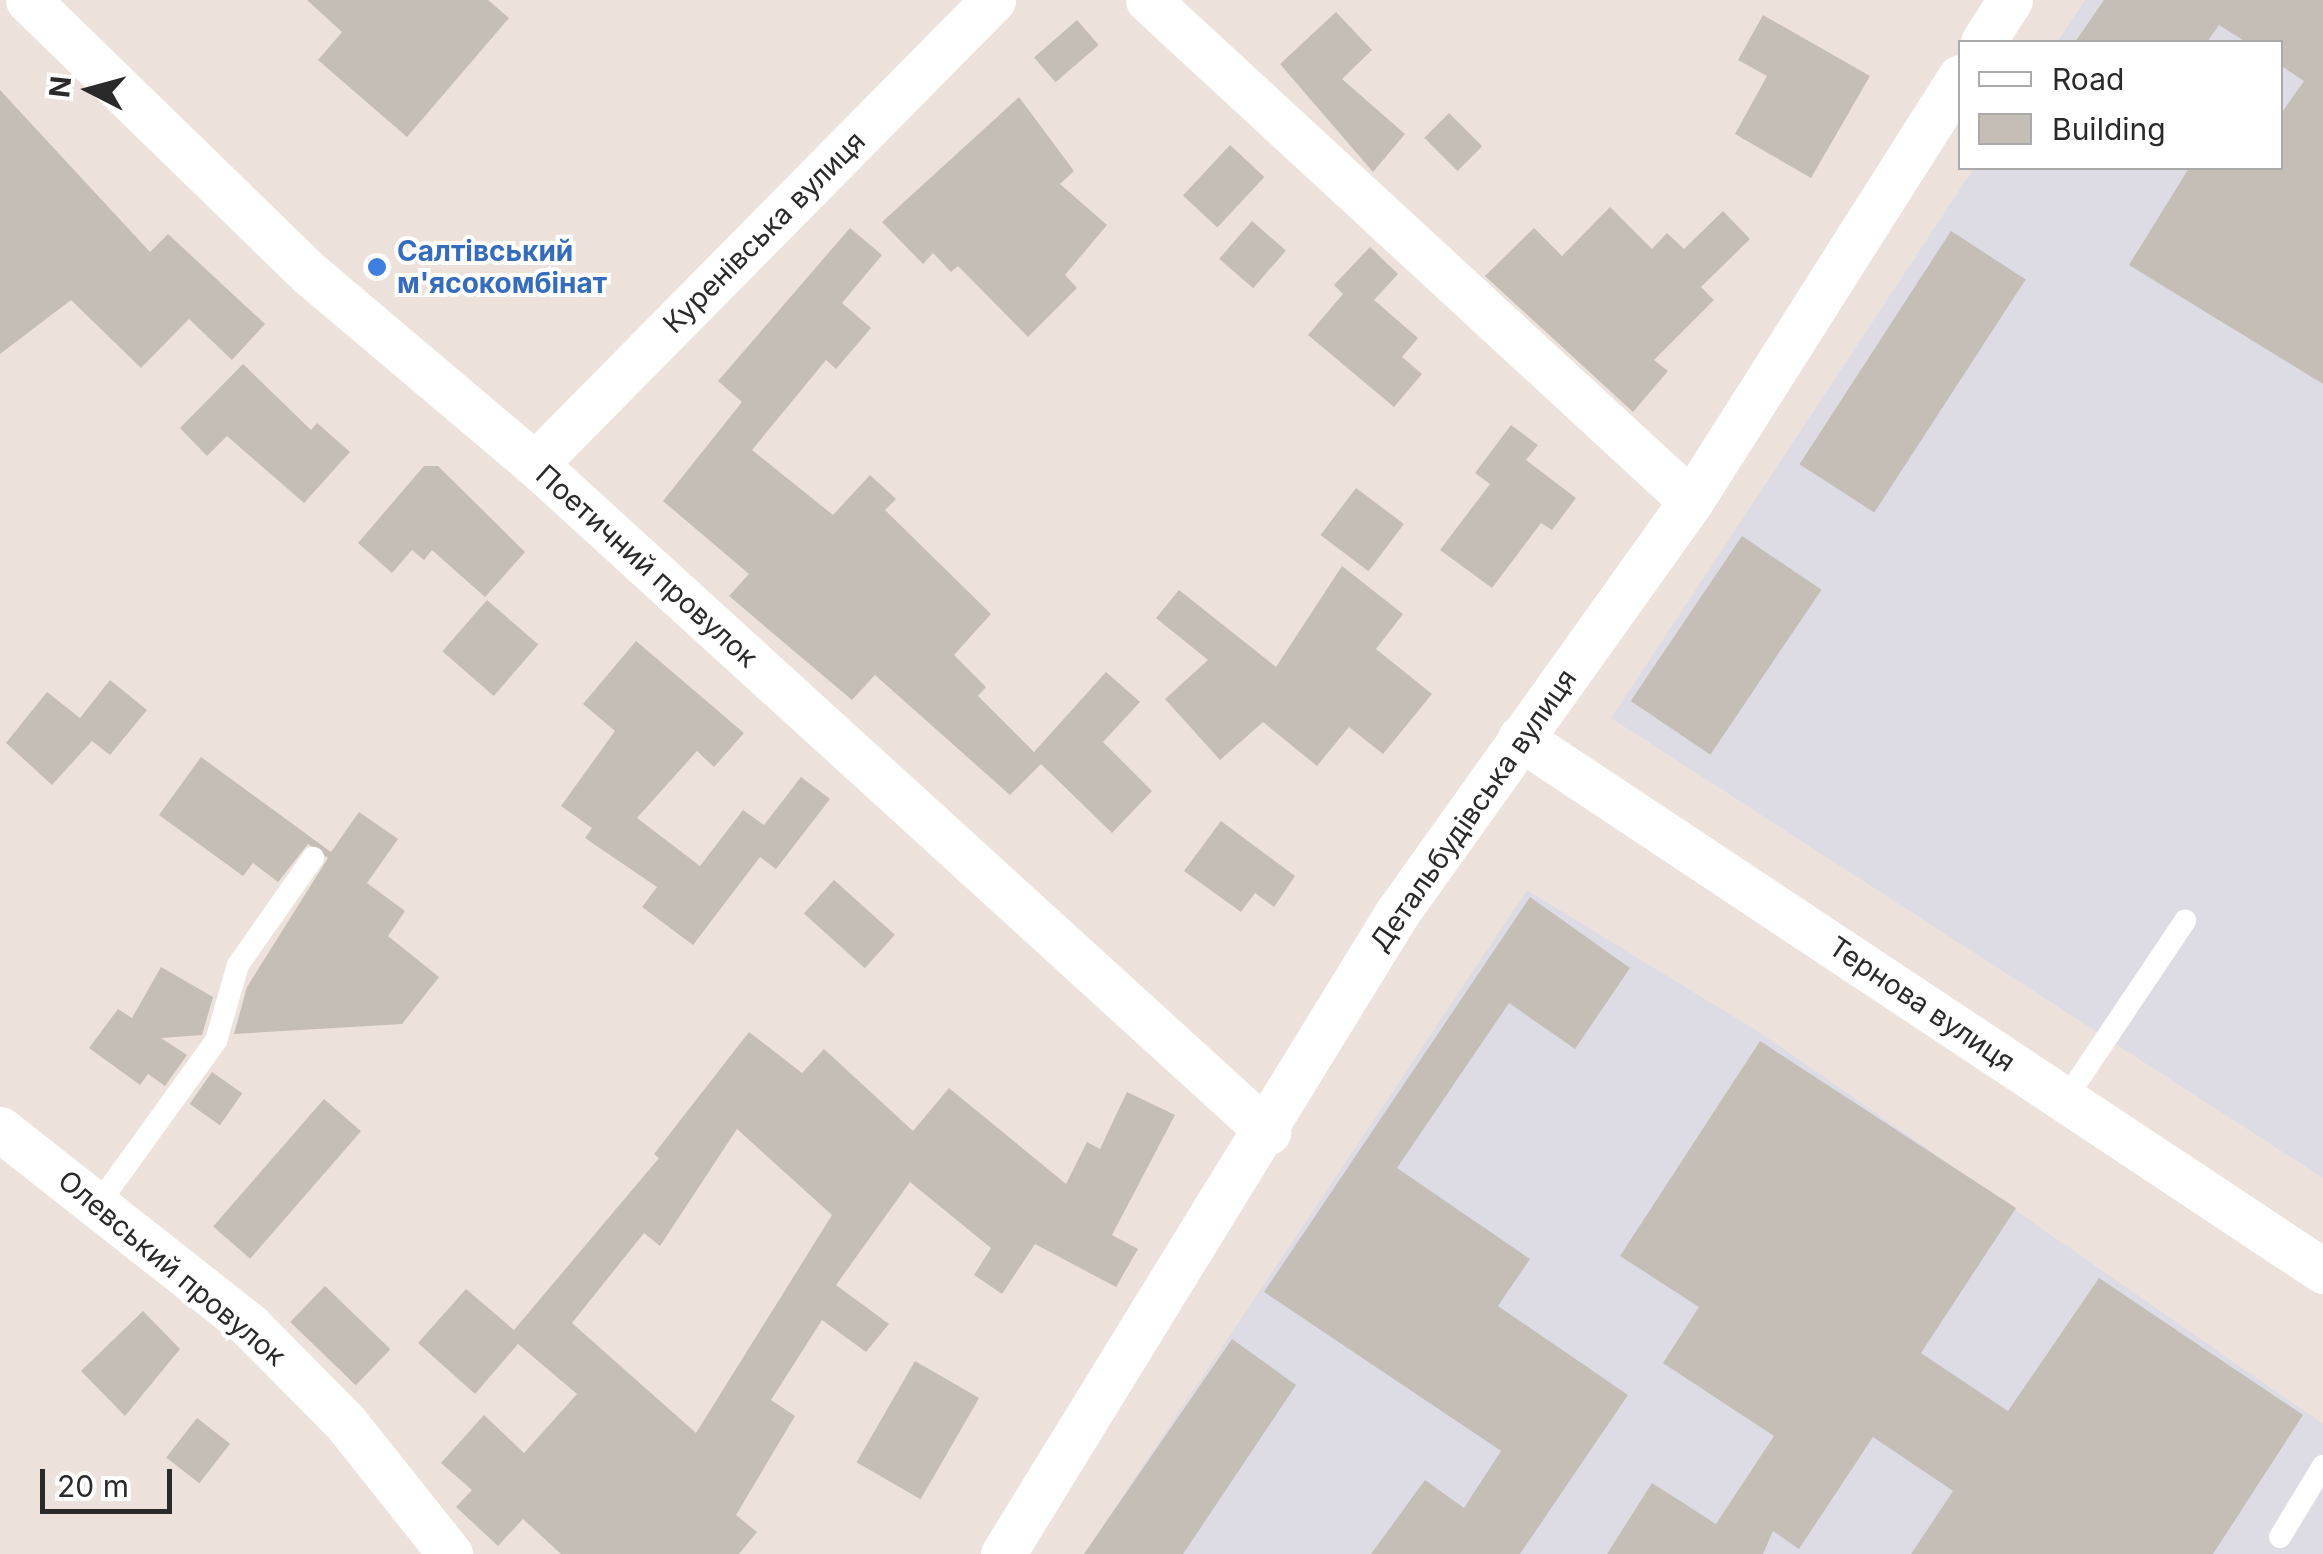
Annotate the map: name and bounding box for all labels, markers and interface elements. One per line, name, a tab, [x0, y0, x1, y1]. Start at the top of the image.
north arrow	[40, 40, 140, 140]
legend	[1958, 40, 2283, 170]
text: Road	[2052, 61, 2124, 97]
text: N	[42, 74, 78, 99]
text: Building	[2052, 111, 2166, 147]
street label: Куренівська вулиця	[656, 124, 872, 340]
place label: Салтівський м'ясокомбінат	[397, 234, 607, 300]
marker: Салтівський м'ясокомбінат	[366, 256, 388, 278]
street label: Поетичний провулок	[529, 458, 765, 674]
street label: Детальбудівська вулиця	[1363, 662, 1583, 958]
street label: Тернова вулиця	[1823, 929, 2021, 1079]
street label: Олевський провулок	[52, 1163, 292, 1373]
scale bar	[45, 1449, 178, 1511]
text: 20 m	[57, 1468, 129, 1504]

